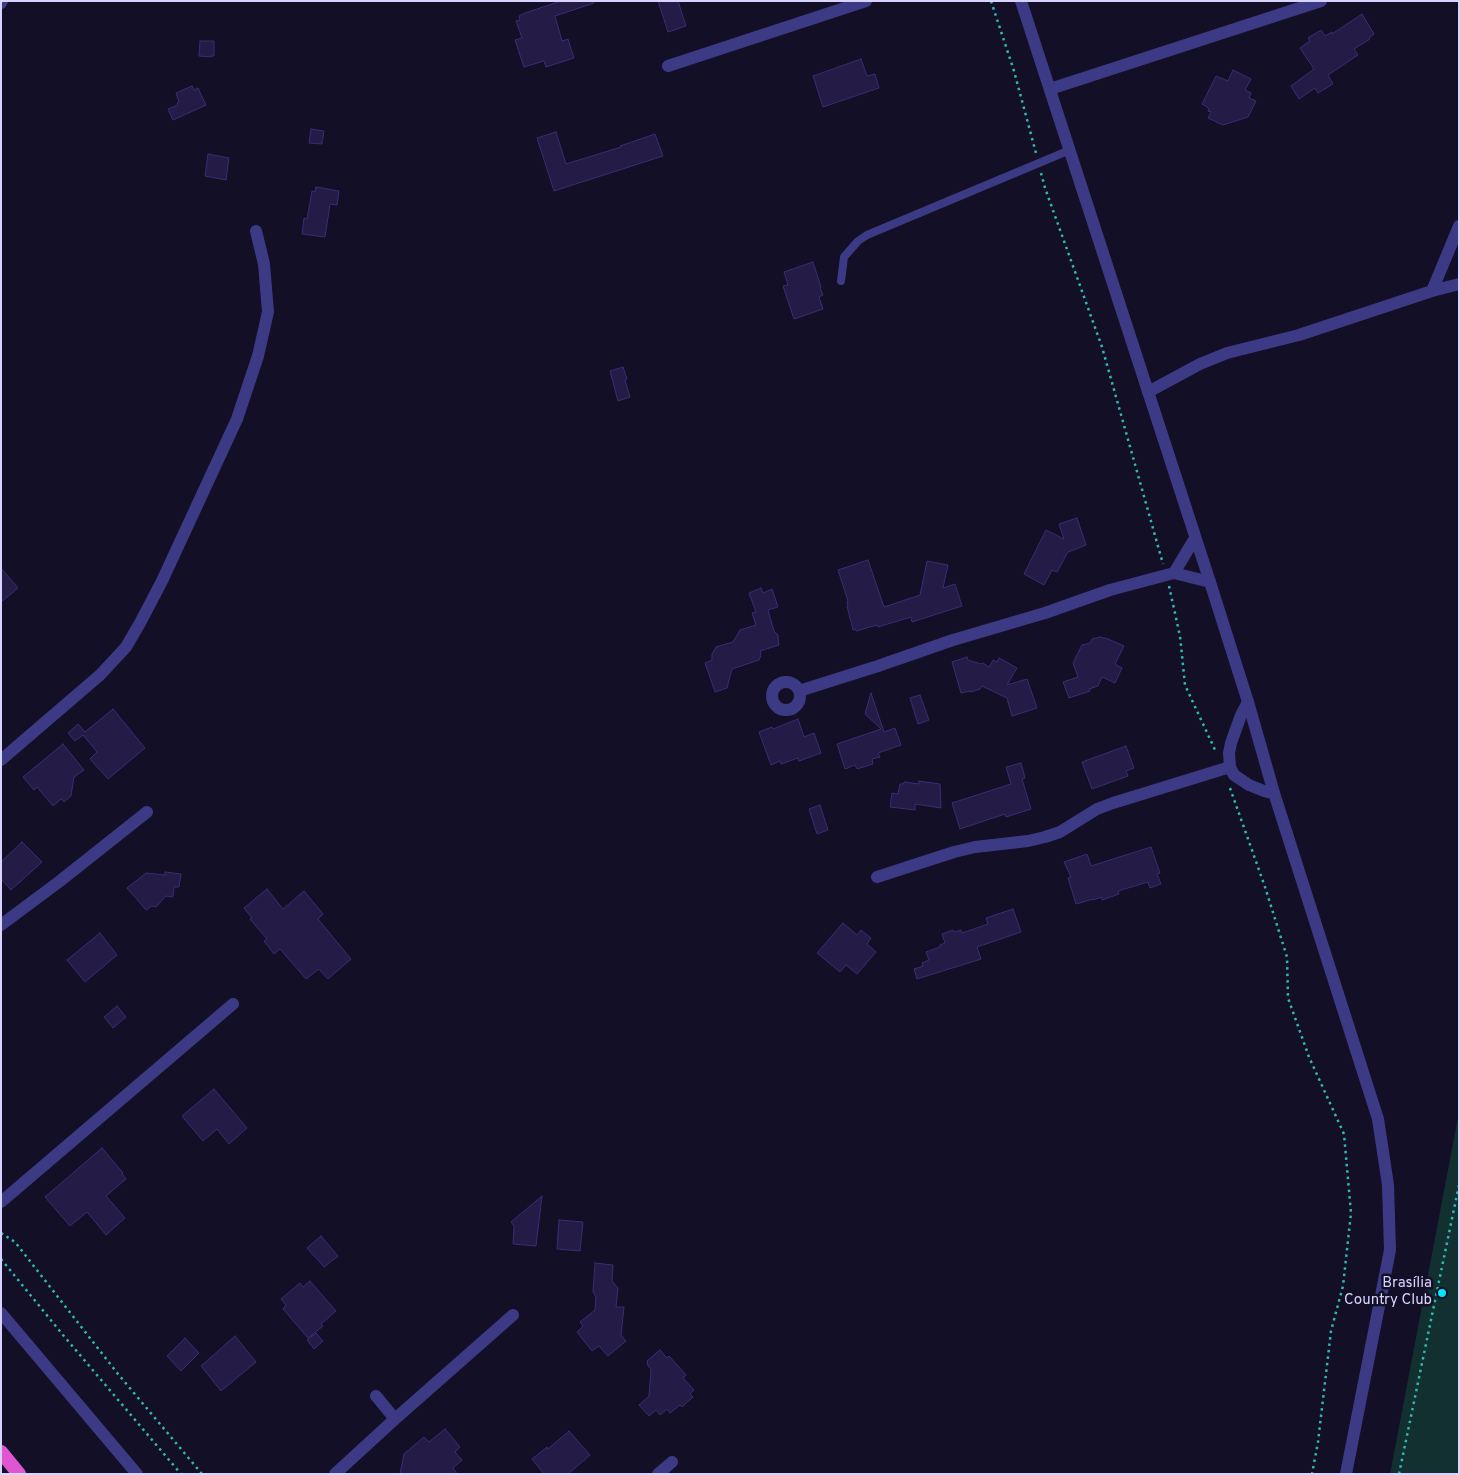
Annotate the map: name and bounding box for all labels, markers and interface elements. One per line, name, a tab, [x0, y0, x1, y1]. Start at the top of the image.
place label: Brasília Country Club	[1344, 1275, 1432, 1310]
marker: Brasília Country Club	[1436, 1287, 1448, 1299]

